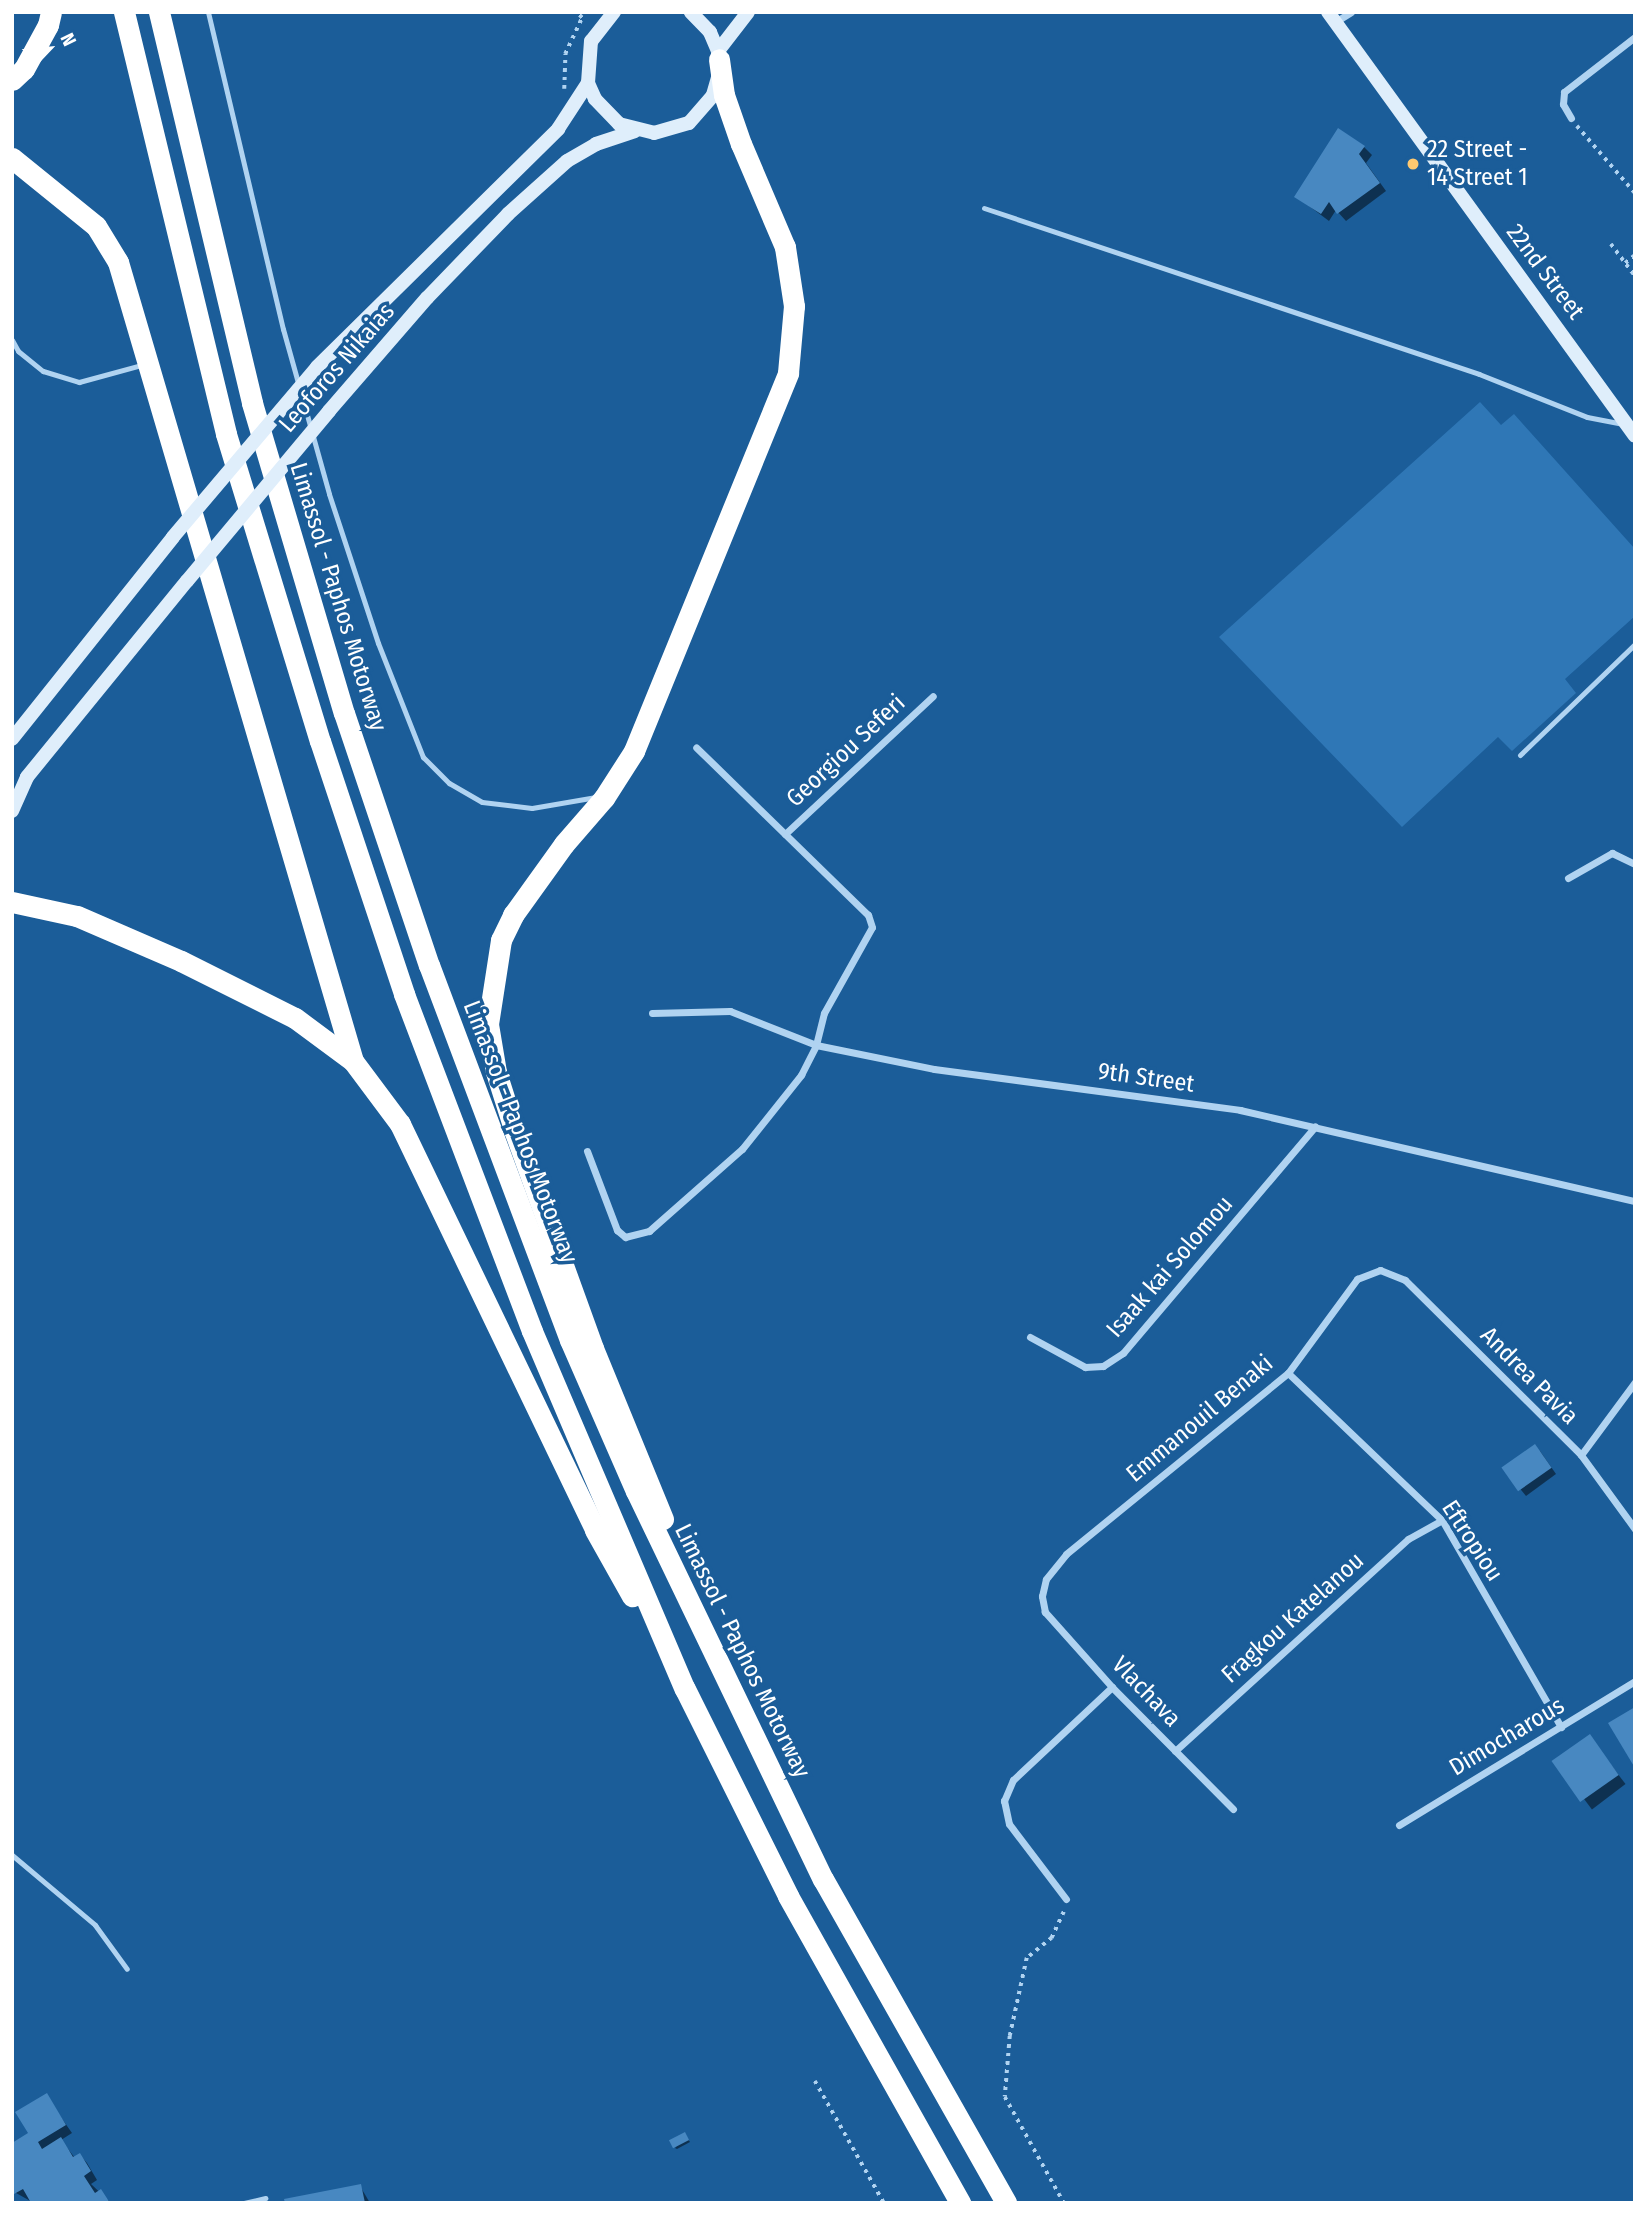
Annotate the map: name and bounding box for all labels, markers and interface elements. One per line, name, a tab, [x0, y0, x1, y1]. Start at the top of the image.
north arrow	[14, 14, 84, 84]
text: N	[55, 29, 81, 50]
place label: 22 Street - 14 Street 1	[1427, 136, 1528, 192]
marker: 22 Street - 14 Street 1	[1405, 156, 1421, 172]
street label: 22nd Street	[1500, 219, 1590, 325]
street label: Leoforos Nikaias	[273, 298, 401, 438]
street label: Limassol - Paphos Motorway	[283, 460, 393, 734]
street label: Georgiou Seferi	[781, 689, 911, 813]
street label: Limassol - Paphos Motorway	[457, 997, 583, 1267]
street label: 9th Street	[1096, 1057, 1196, 1099]
street label: Isaak kai Solomou	[1101, 1190, 1239, 1344]
street label: Andrea Pavia	[1474, 1321, 1584, 1431]
street label: Emmanouil Benaki	[1121, 1349, 1279, 1489]
street label: Eftropiou	[1435, 1495, 1509, 1587]
street label: Limassol - Paphos Motorway	[668, 1519, 816, 1783]
street label: Fragkou Katelanou	[1216, 1547, 1370, 1689]
street label: Vlachava	[1106, 1651, 1186, 1733]
street label: Dimocharous	[1444, 1691, 1570, 1783]

